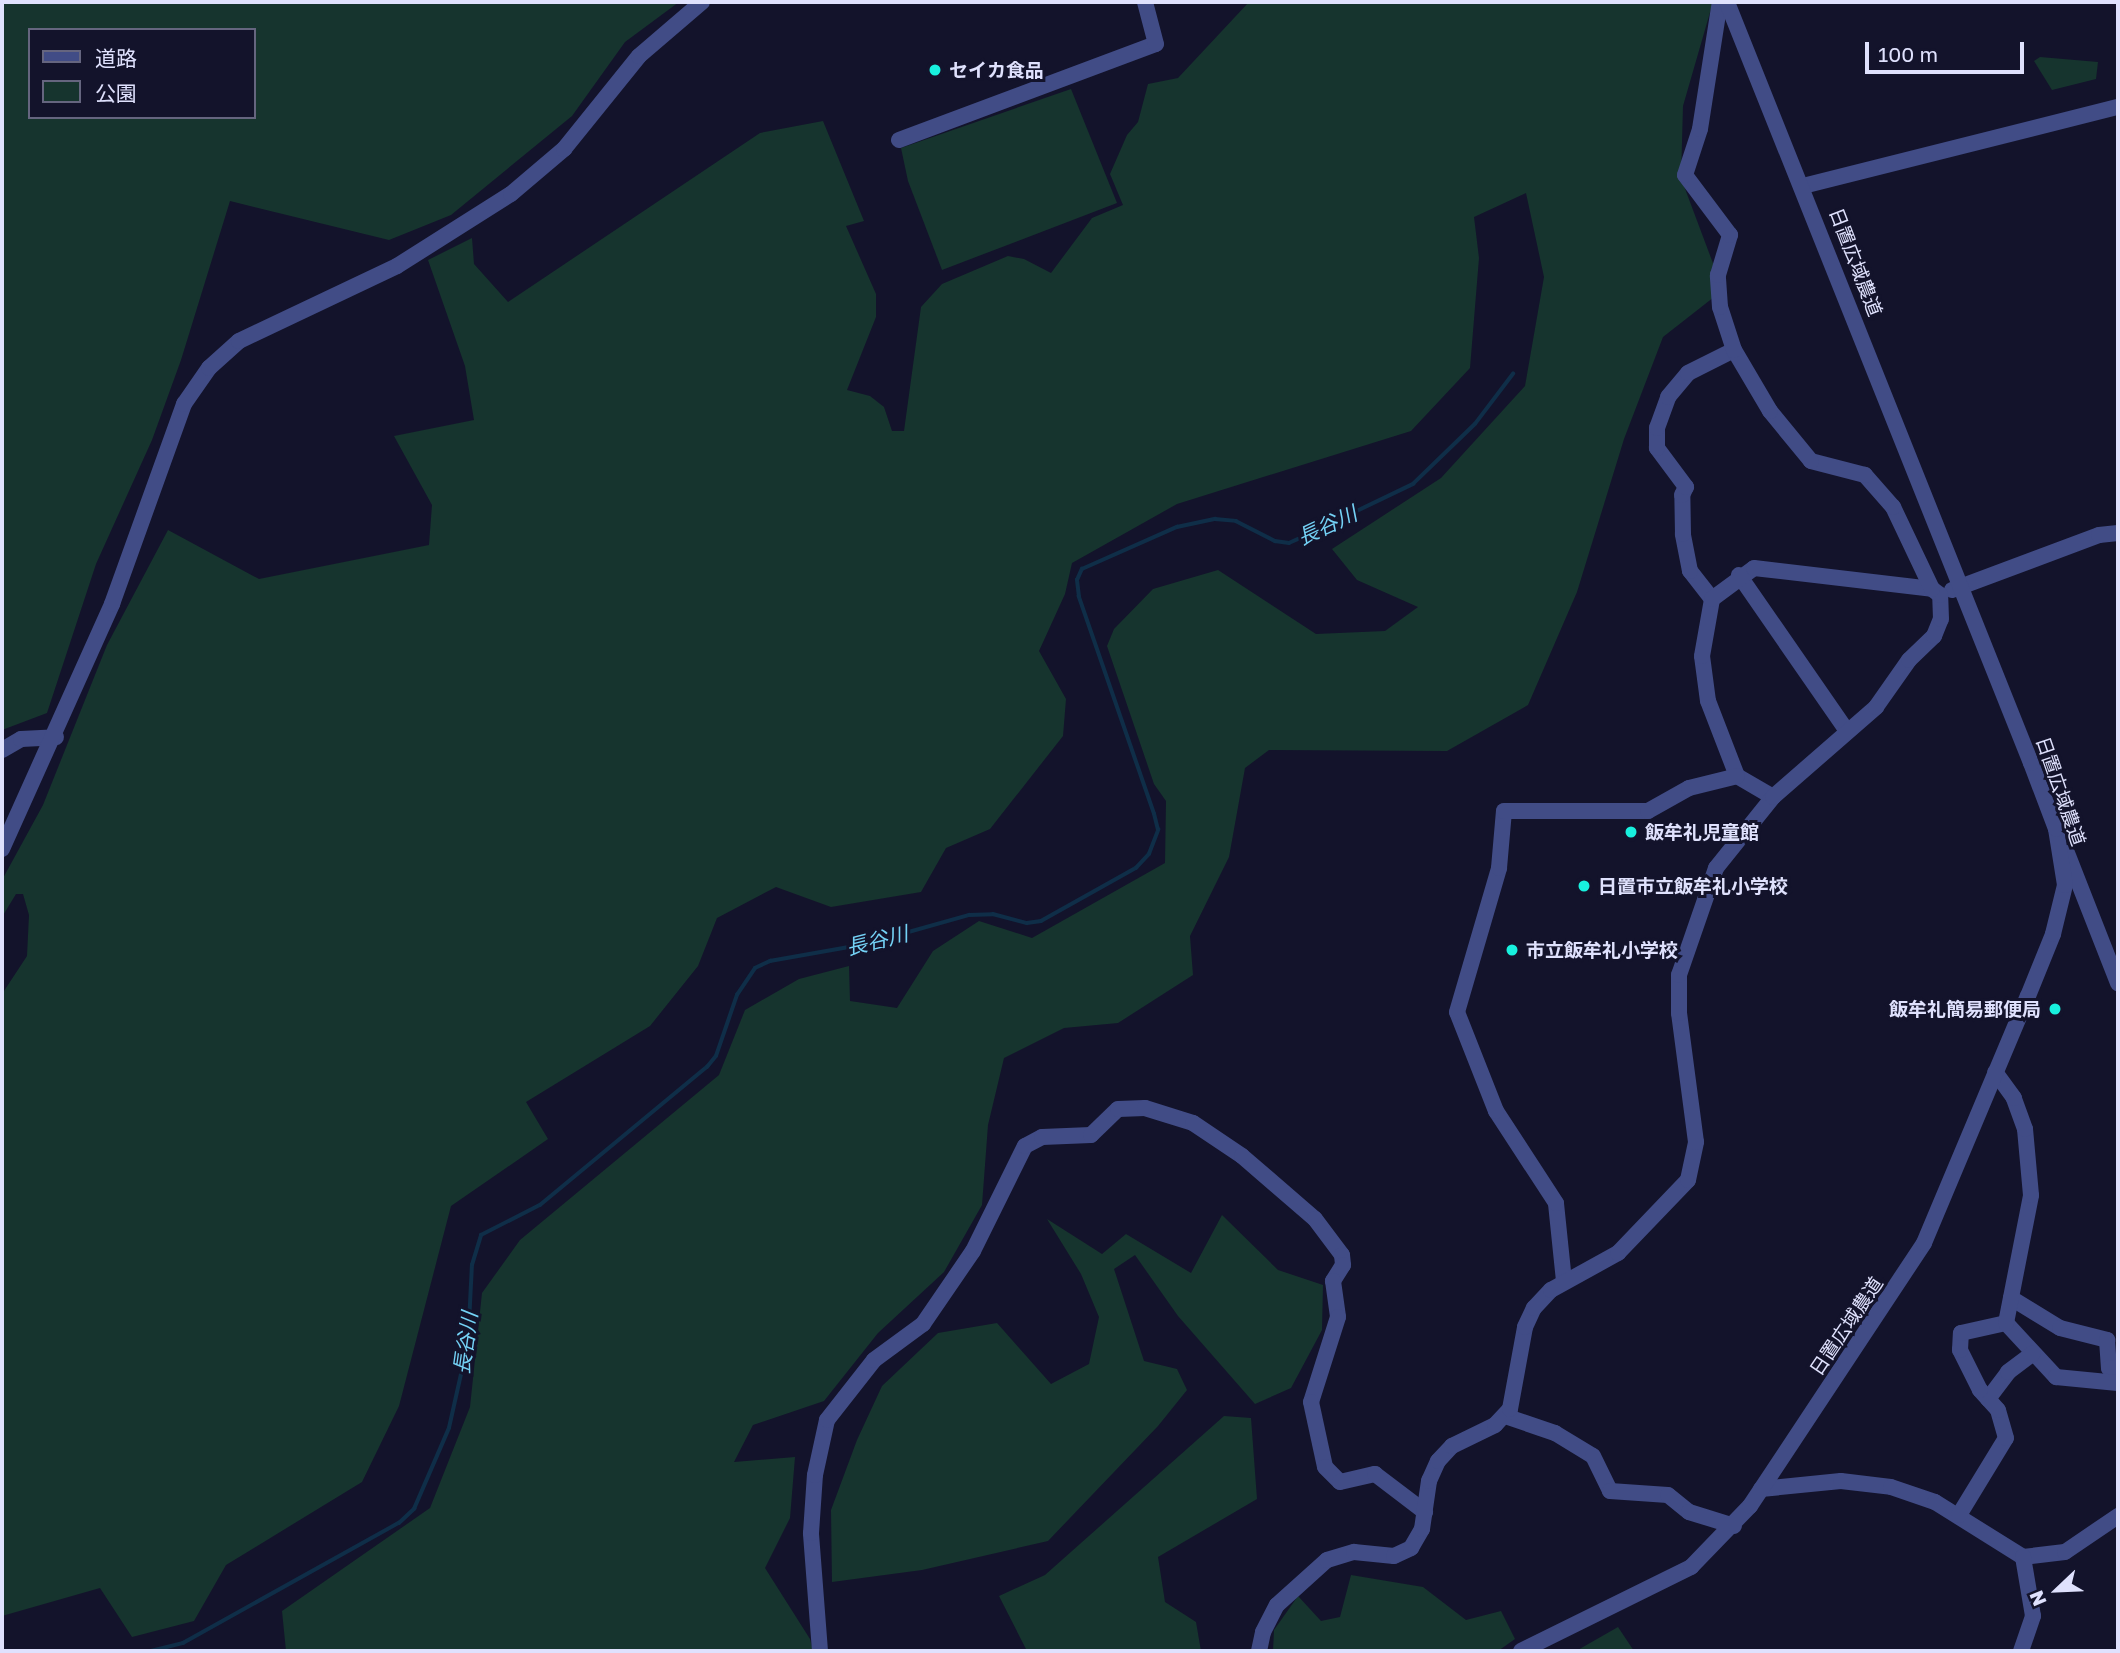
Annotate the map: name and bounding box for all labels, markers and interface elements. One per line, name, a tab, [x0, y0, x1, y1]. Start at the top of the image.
legend	[28, 28, 256, 119]
scale bar	[1868, 28, 2027, 72]
text: 100 m	[1878, 41, 1938, 67]
text: 道路	[95, 45, 137, 71]
place label: セイカ食品	[949, 59, 1044, 81]
marker: セイカ食品	[927, 62, 943, 78]
text: 公園	[95, 80, 137, 106]
street label: 日置広域農道	[1825, 205, 1887, 319]
water label: 長谷川	[1293, 500, 1361, 550]
street label: 日置広域農道	[2032, 733, 2090, 849]
place label: 飯牟礼児童館	[1645, 821, 1759, 843]
marker: 飯牟礼児童館	[1623, 824, 1639, 840]
place label: 日置市立飯牟礼小学校	[1598, 875, 1788, 897]
marker: 日置市立飯牟礼小学校	[1576, 878, 1592, 894]
water label: 長谷川	[843, 920, 911, 960]
place label: 市立飯牟礼小学校	[1526, 939, 1678, 961]
marker: 市立飯牟礼小学校	[1504, 942, 1520, 958]
place label: 飯牟礼簡易郵便局	[1889, 998, 2041, 1020]
marker: 飯牟礼簡易郵便局	[2047, 1001, 2063, 1017]
street label: 日置広域農道	[1805, 1272, 1887, 1380]
water label: 長谷川	[448, 1310, 482, 1376]
north arrow	[2022, 1555, 2092, 1625]
text: N	[2024, 1587, 2051, 1610]

